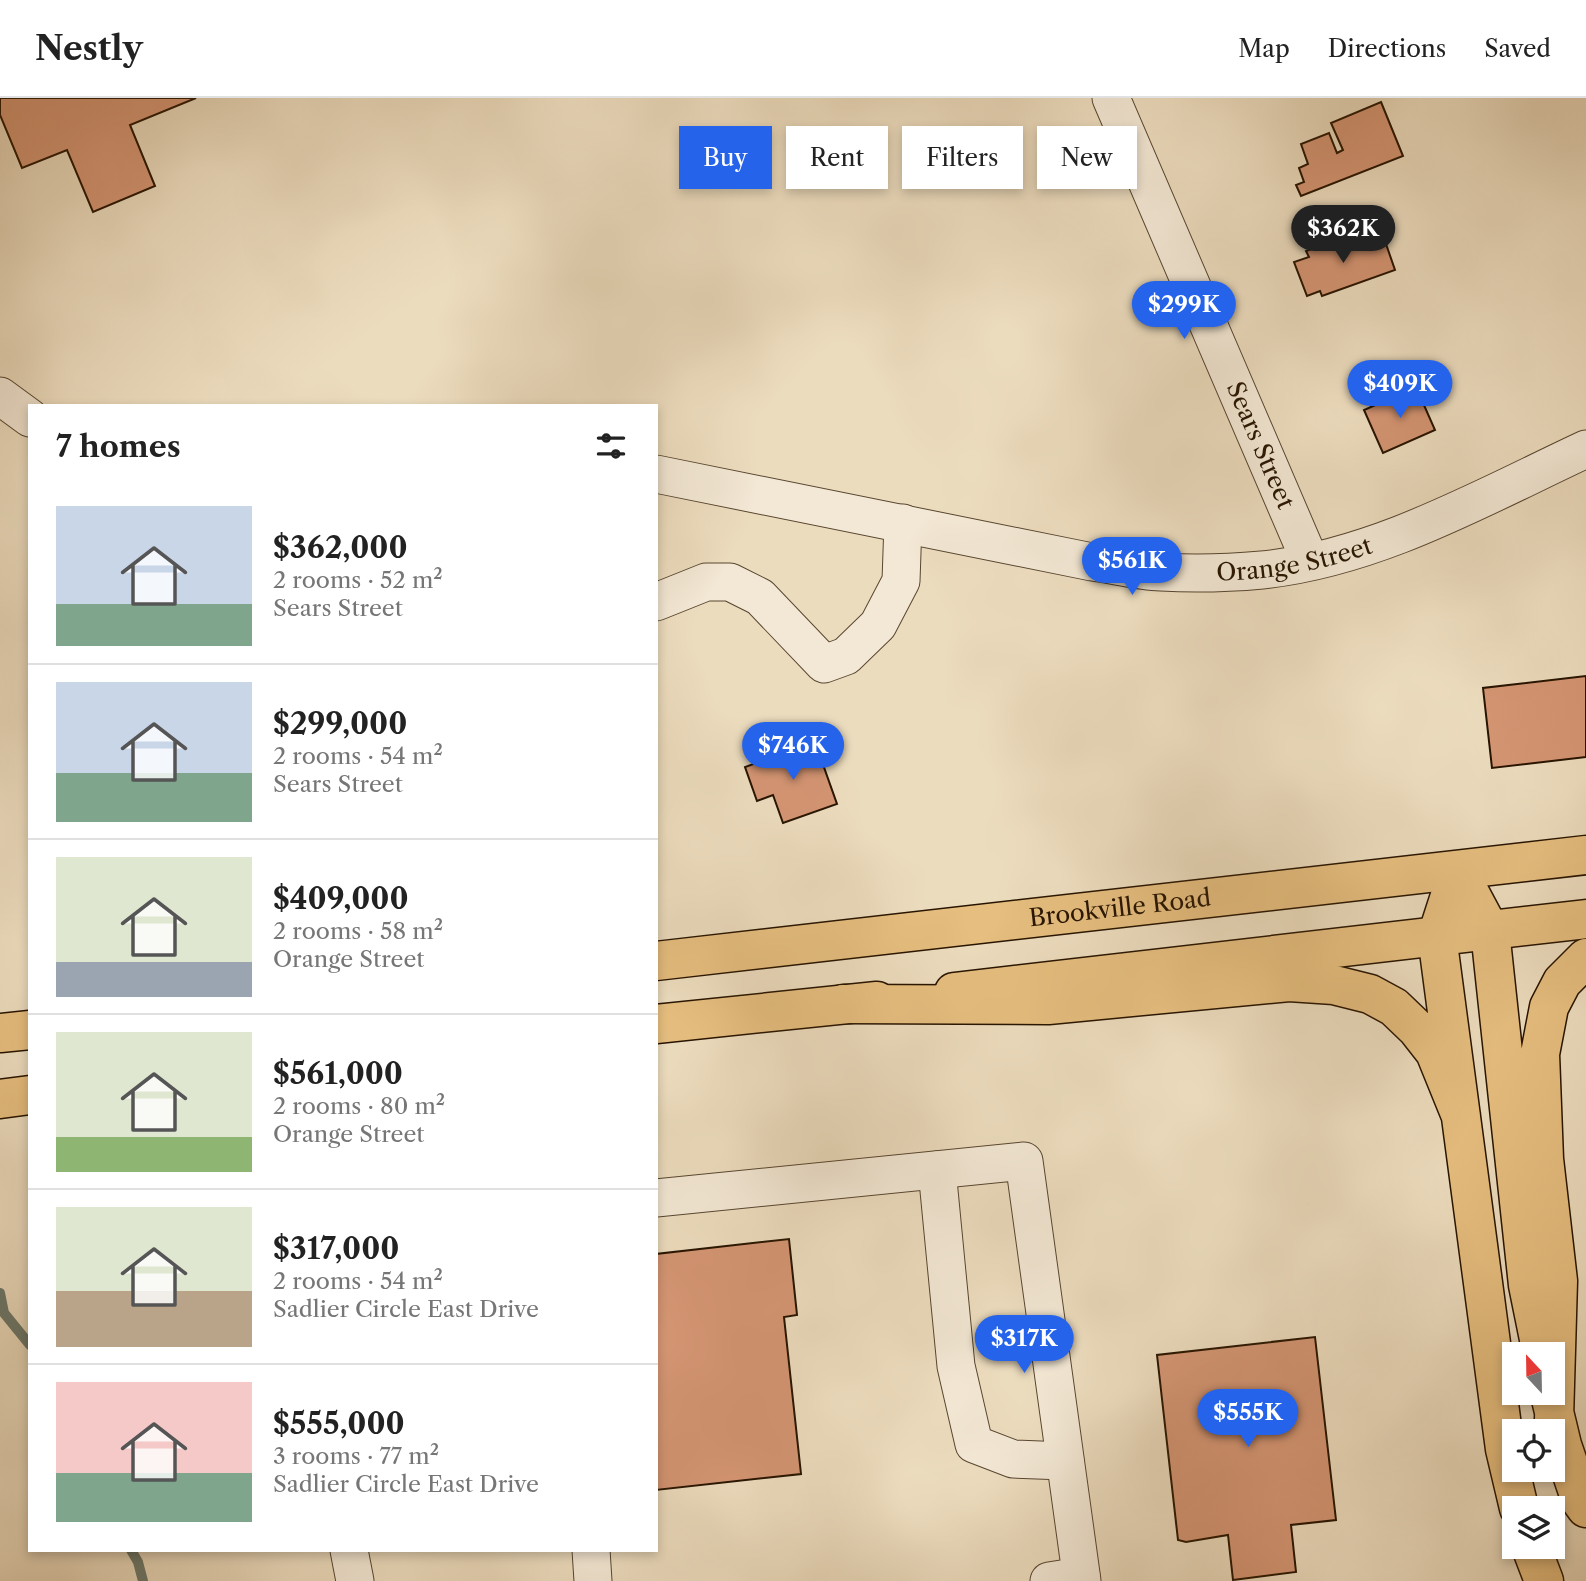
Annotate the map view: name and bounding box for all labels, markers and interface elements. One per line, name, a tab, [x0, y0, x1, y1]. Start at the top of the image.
text: Nestly	[35, 28, 143, 69]
text: Map	[1238, 34, 1290, 63]
text: Directions	[1328, 34, 1446, 63]
text: Saved	[1484, 34, 1551, 63]
chip: Buy	[679, 126, 772, 189]
chip: Rent	[786, 126, 888, 189]
chip: Filters	[902, 126, 1023, 189]
chip: New	[1037, 126, 1137, 189]
pin: $362K	[1294, 206, 1392, 265]
text: $362K	[1307, 214, 1379, 242]
pin: $299K	[1135, 282, 1233, 341]
text: $299K	[1148, 290, 1220, 318]
pin: $409K	[1351, 360, 1449, 420]
text: $409K	[1363, 369, 1437, 397]
street label: Sears Street	[1221, 377, 1301, 514]
icon: filters	[592, 427, 630, 465]
text: 7 homes	[56, 428, 181, 465]
text: $362,000	[273, 529, 408, 566]
street label: Orange Street	[1216, 531, 1376, 587]
icon: home	[112, 534, 196, 618]
pin: $561K	[1083, 538, 1181, 597]
text: $561K	[1098, 546, 1166, 574]
text: 2 rooms · 52 m²	[273, 566, 443, 594]
text: Sears Street	[273, 594, 403, 622]
text: $299,000	[273, 705, 407, 742]
icon: home	[112, 710, 196, 794]
pin: $746K	[744, 722, 842, 782]
text: $746K	[758, 731, 828, 759]
text: 2 rooms · 54 m²	[273, 742, 443, 770]
text: Sears Street	[273, 770, 403, 798]
text: $409,000	[273, 880, 409, 917]
street label: Brookville Road	[1027, 883, 1213, 932]
icon: home	[112, 885, 196, 969]
text: 2 rooms · 58 m²	[273, 917, 443, 945]
text: Orange Street	[273, 945, 424, 973]
text: $561,000	[273, 1055, 403, 1092]
icon: home	[112, 1060, 196, 1144]
text: 2 rooms · 80 m²	[273, 1092, 445, 1120]
text: Orange Street	[273, 1120, 424, 1148]
text: $317,000	[273, 1230, 399, 1267]
icon: home	[112, 1235, 196, 1319]
text: 2 rooms · 54 m²	[273, 1267, 443, 1295]
text: Sadlier Circle East Drive	[273, 1295, 539, 1323]
pin: $317K	[975, 1316, 1073, 1375]
text: $317K	[991, 1324, 1057, 1352]
north arrow	[1502, 1342, 1564, 1405]
map controls	[1502, 1342, 1565, 1559]
pin: $555K	[1199, 1390, 1297, 1449]
text: $555K	[1213, 1398, 1283, 1426]
text: $555,000	[273, 1405, 405, 1442]
icon: home	[112, 1410, 196, 1494]
button: locate	[1502, 1419, 1565, 1482]
text: 3 rooms · 77 m²	[273, 1442, 439, 1470]
text: Sadlier Circle East Drive	[273, 1470, 539, 1498]
button: layers	[1502, 1496, 1565, 1559]

